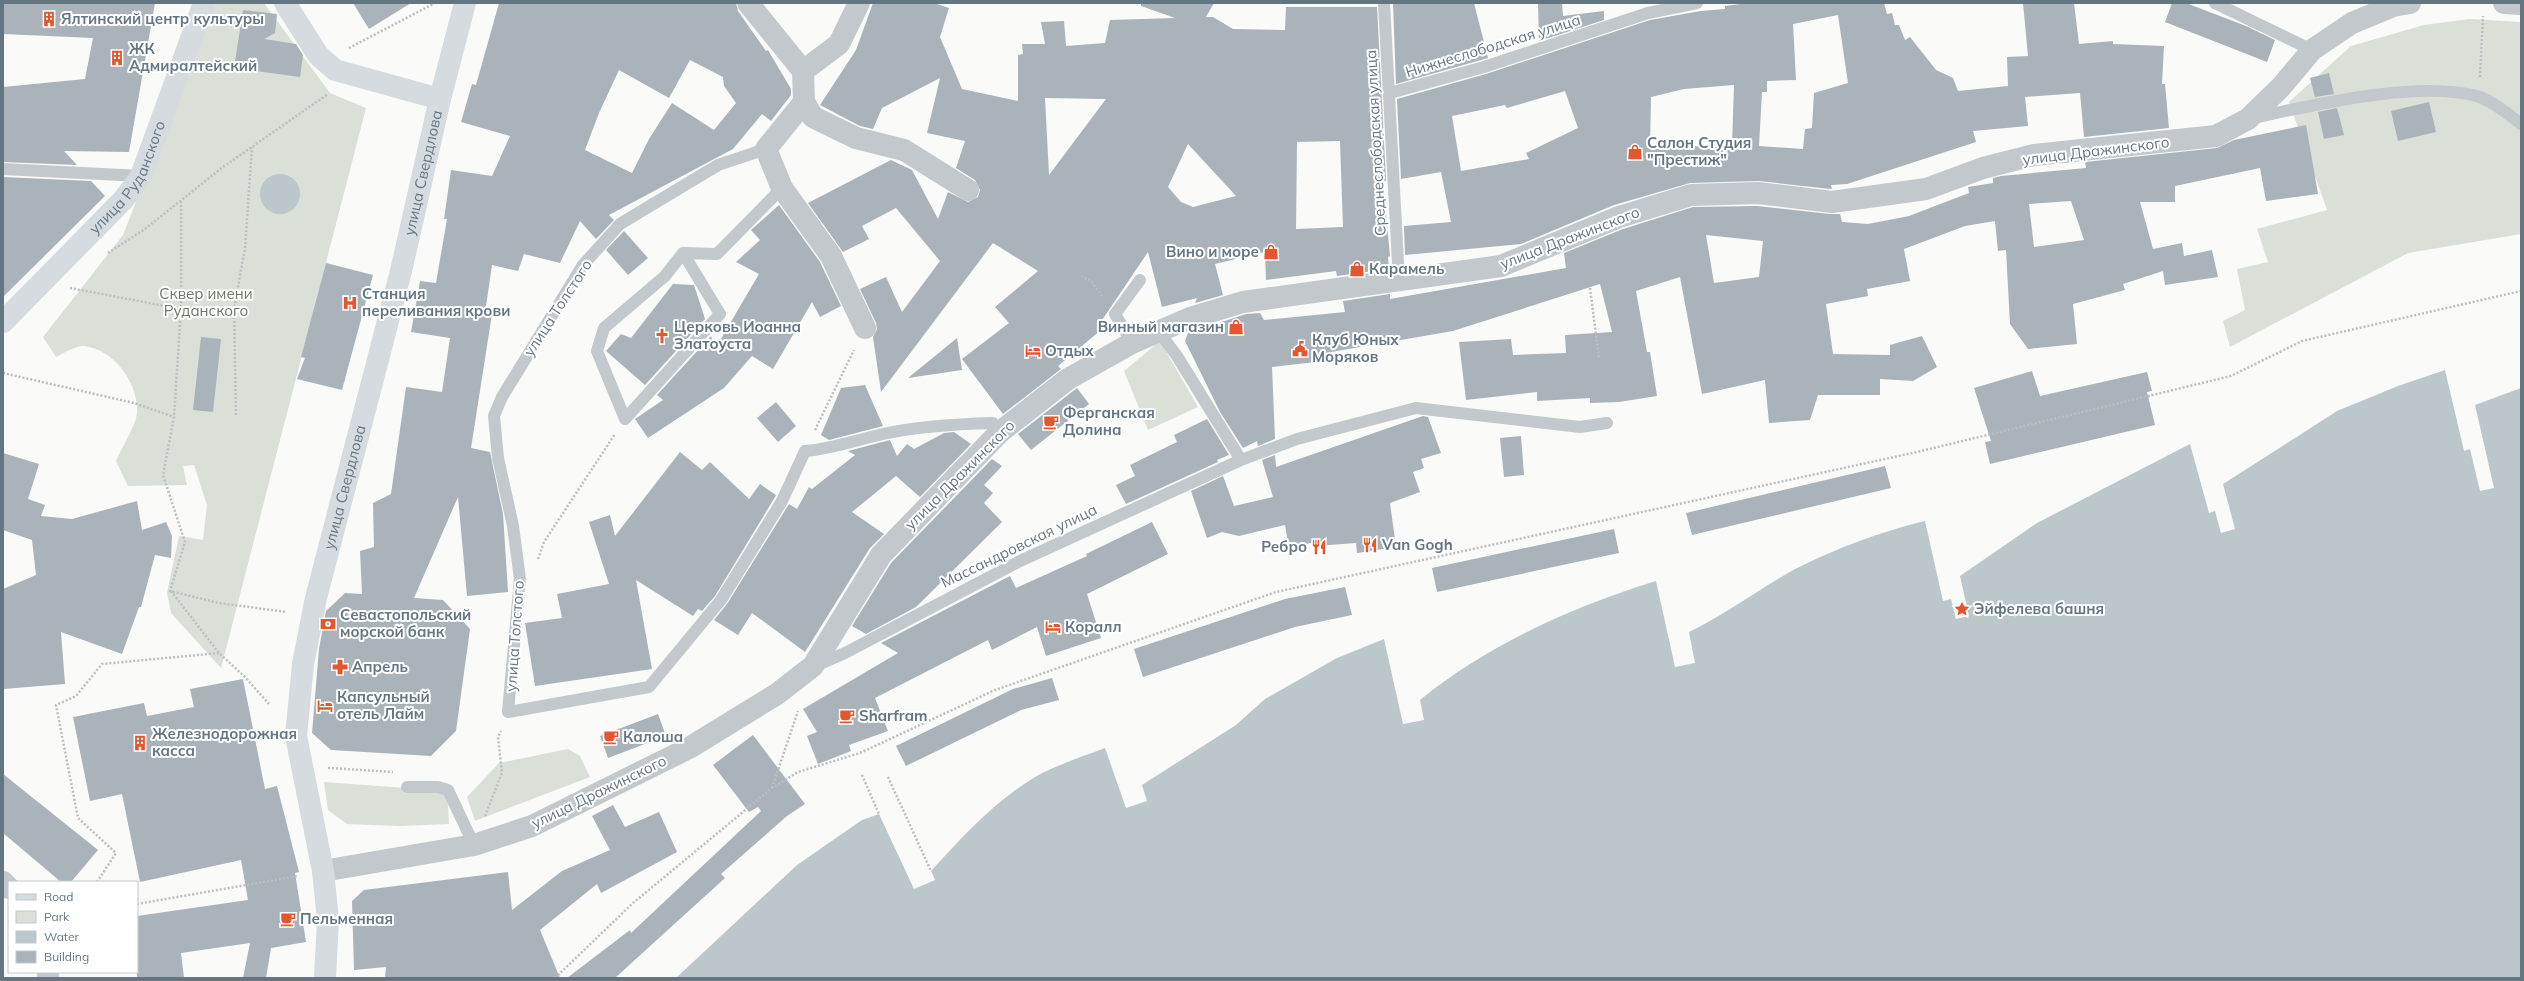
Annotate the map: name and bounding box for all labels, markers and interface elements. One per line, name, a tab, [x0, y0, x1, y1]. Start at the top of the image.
place label: Ялтинский центр культуры	[61, 9, 264, 28]
building icon: Ялтинский центр культуры	[40, 10, 58, 28]
street label: Нижнеслободская улица	[1403, 10, 1583, 81]
place label: ЖК Адмиралтейский	[129, 39, 257, 75]
building icon: ЖК Адмиралтейский	[108, 49, 126, 67]
street label: Среднеслободская улица	[1361, 49, 1390, 237]
street label: улица Свердлова	[399, 108, 446, 237]
street label: улица Руданского	[85, 118, 169, 238]
street label: улица Дражинского	[2021, 132, 2170, 169]
place label: Салон Студия "Престиж"	[1647, 133, 1751, 169]
shop icon: Салон Студия "Престиж"	[1626, 143, 1644, 161]
street label: улица Дражинского	[1497, 202, 1642, 273]
place label: Вино и море	[1166, 242, 1259, 261]
shop icon: Вино и море	[1262, 243, 1280, 261]
street label: улица Толстого	[519, 256, 596, 360]
place label: Карамель	[1369, 259, 1444, 278]
shop icon: Карамель	[1348, 260, 1366, 278]
park label: Сквер имени Руданского	[159, 284, 253, 320]
place label: Станция переливания крови	[362, 284, 510, 320]
hospital icon: Станция переливания крови	[341, 294, 359, 312]
place label: Церковь Иоанна Златоуста	[674, 317, 801, 353]
place label: Винный магазин	[1098, 317, 1224, 336]
shop icon: Винный магазин	[1227, 318, 1245, 336]
church icon: Церковь Иоанна Златоуста	[653, 327, 671, 345]
place label: Клуб Юных Моряков	[1312, 330, 1399, 366]
public building icon: Клуб Юных Моряков	[1291, 340, 1309, 358]
place label: Отдых	[1045, 341, 1094, 360]
hotel icon: Отдых	[1024, 342, 1042, 360]
place label: Ферганская Долина	[1063, 403, 1155, 439]
cafe icon: Ферганская Долина	[1042, 413, 1060, 431]
street label: улица Дражинского	[901, 416, 1019, 534]
street label: улица Свердлова	[319, 423, 370, 551]
street label: Массандровская улица	[938, 499, 1100, 592]
place label: Van Gogh	[1381, 535, 1453, 554]
restaurant icon: Van Gogh	[1361, 536, 1379, 554]
place label: Ребро	[1261, 537, 1307, 556]
restaurant icon: Ребро	[1310, 538, 1328, 556]
street label: улица Толстого	[501, 580, 528, 692]
place label: Эйфелева башня	[1974, 599, 2104, 618]
place icon: Эйфелева башня	[1953, 600, 1971, 618]
place label: Севастопольский морской банк	[340, 605, 471, 641]
bank icon: Севастопольский морской банк	[319, 615, 337, 633]
place label: Коралл	[1065, 617, 1122, 636]
hotel icon: Коралл	[1044, 618, 1062, 636]
place label: Апрель	[352, 657, 408, 676]
pharmacy icon: Апрель	[331, 658, 349, 676]
place label: Капсульный отель Лайм	[337, 687, 430, 723]
hotel icon: Капсульный отель Лайм	[316, 697, 334, 715]
place label: Sharfram	[859, 706, 927, 725]
cafe icon: Sharfram	[838, 707, 856, 725]
place label: Железнодорожная касса	[152, 724, 297, 760]
place label: Калоша	[623, 727, 683, 746]
cafe icon: Калоша	[602, 728, 620, 746]
building icon: Железнодорожная касса	[131, 734, 149, 752]
street label: улица Дражинского	[528, 751, 669, 832]
legend	[8, 881, 138, 973]
text: Road	[44, 889, 73, 904]
text: Park	[44, 909, 70, 924]
place label: Пельменная	[300, 909, 393, 928]
cafe icon: Пельменная	[279, 910, 297, 928]
text: Water	[44, 929, 80, 944]
text: Building	[44, 949, 89, 964]

